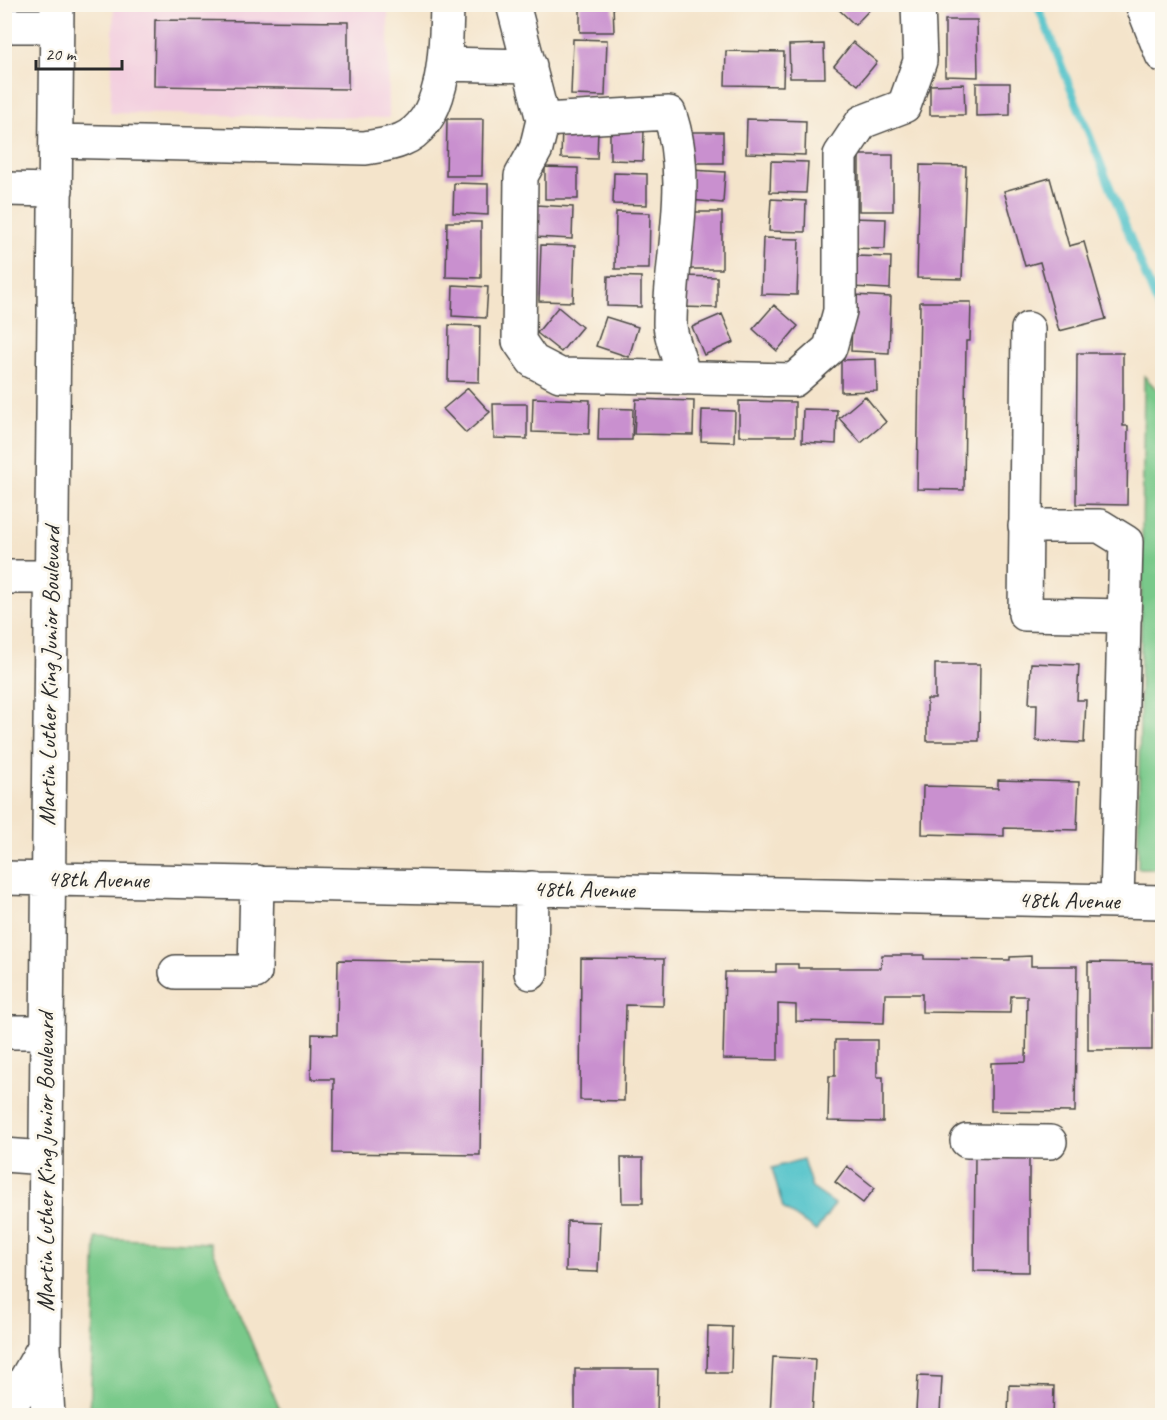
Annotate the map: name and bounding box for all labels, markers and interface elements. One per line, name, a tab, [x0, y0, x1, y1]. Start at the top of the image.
scale bar	[36, 33, 122, 71]
text: 20 m	[45, 43, 78, 65]
street label: Martin Luther King Junior Boulevard	[31, 523, 67, 826]
street label: 48th Avenue	[47, 863, 151, 895]
street label: 48th Avenue	[533, 873, 637, 905]
street label: 48th Avenue	[1018, 884, 1122, 916]
street label: Martin Luther King Junior Boulevard	[30, 1009, 60, 1312]

